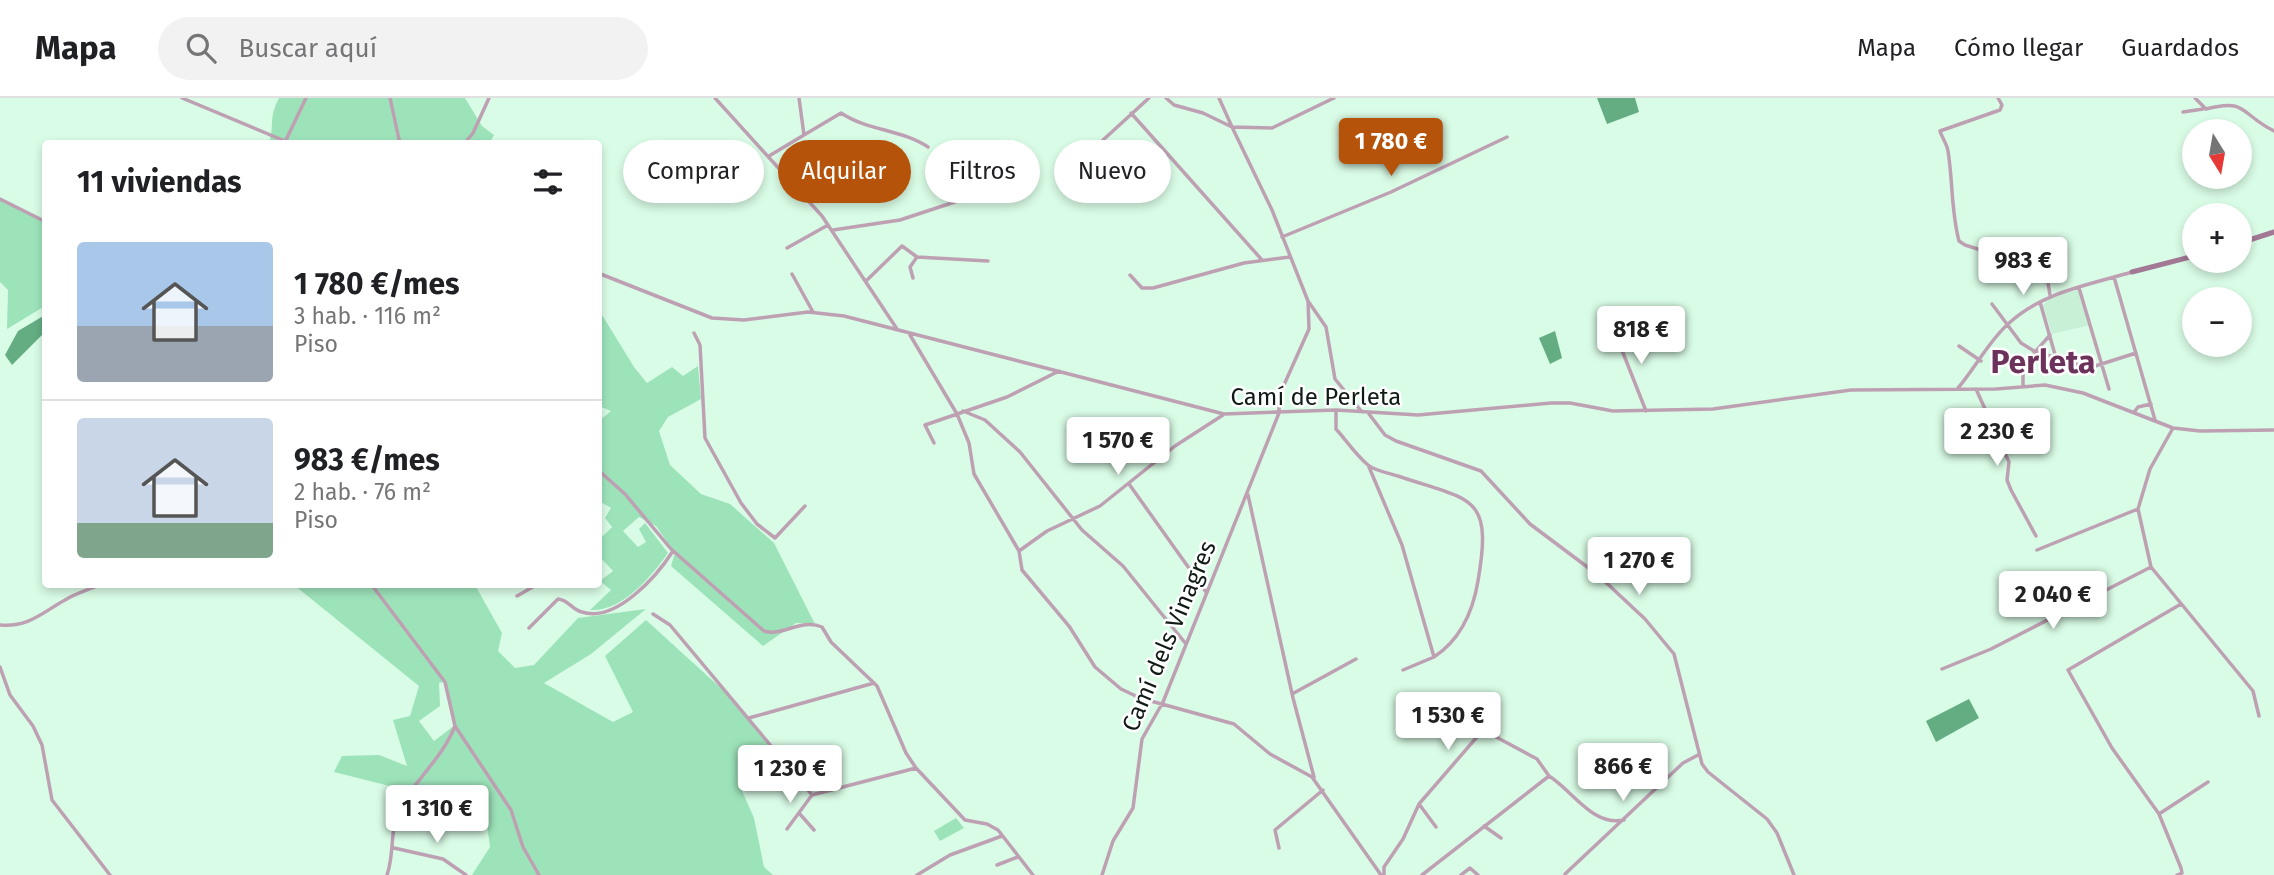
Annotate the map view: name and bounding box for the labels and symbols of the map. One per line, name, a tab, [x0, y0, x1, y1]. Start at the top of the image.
pin: 1 780 €	[1326, 118, 1456, 178]
north arrow	[2182, 119, 2252, 189]
pin: 983 €	[1974, 238, 2072, 297]
pin: 818 €	[1592, 306, 1690, 366]
district label: Perleta	[1990, 343, 2096, 381]
street label: Camí de Perleta	[1231, 383, 1401, 411]
pin: 2 230 €	[1932, 408, 2062, 468]
pin: 1 570 €	[1053, 418, 1183, 477]
street label: Camí dels Vinagres	[1116, 537, 1222, 735]
pin: 1 270 €	[1574, 538, 1704, 597]
pin: 2 040 €	[1988, 572, 2118, 631]
pin: 1 530 €	[1383, 692, 1513, 752]
pin: 866 €	[1574, 744, 1672, 803]
pin: 1 230 €	[725, 746, 855, 805]
pin: 1 310 €	[372, 786, 502, 845]

